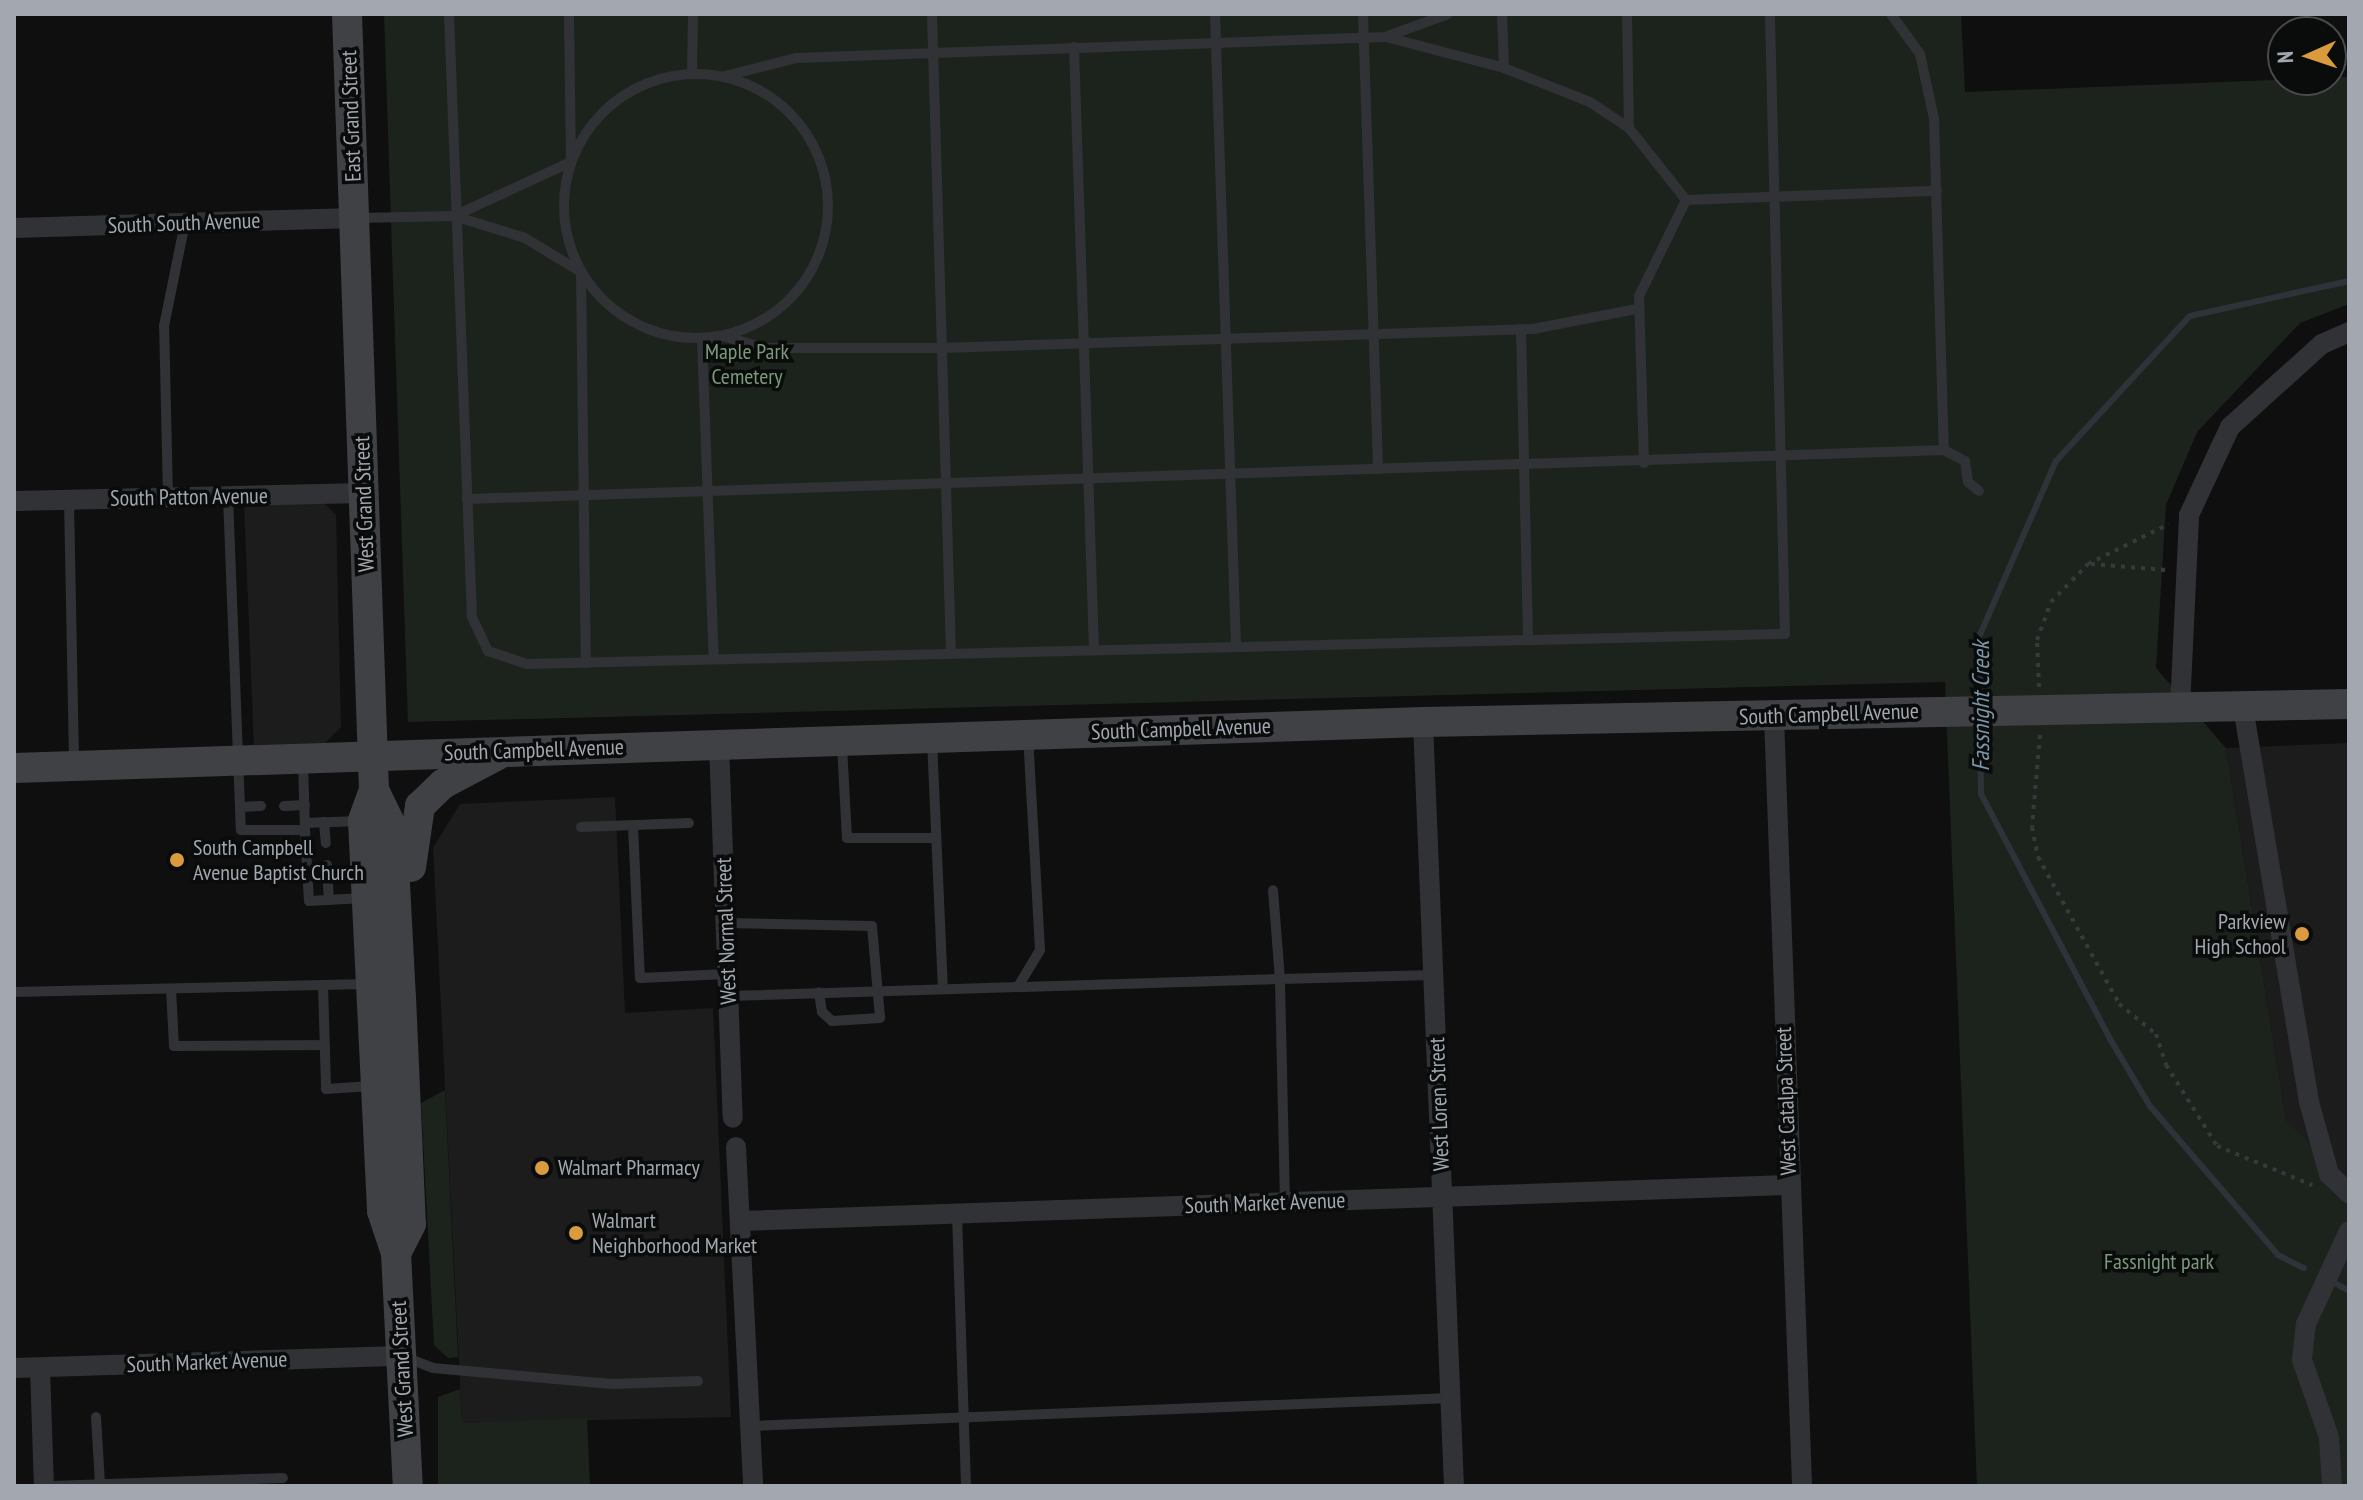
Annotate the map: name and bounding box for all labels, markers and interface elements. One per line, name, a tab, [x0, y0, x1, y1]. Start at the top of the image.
north arrow	[2267, 16, 2347, 96]
street label: East Grand Street	[336, 50, 366, 182]
text: N	[2271, 50, 2299, 64]
street label: South South Avenue	[107, 207, 261, 239]
park label: Maple Park Cemetery	[705, 338, 789, 390]
street label: West Grand Street	[348, 435, 380, 573]
street label: South Patton Avenue	[110, 482, 268, 512]
water label: Fassnight Creek	[1967, 641, 1995, 771]
street label: South Campbell Avenue	[1738, 698, 1920, 730]
street label: South Campbell Avenue	[1090, 713, 1272, 745]
street label: South Campbell Avenue	[443, 734, 625, 766]
place label: South Campbell Avenue Baptist Church	[193, 834, 364, 886]
marker: South Campbell Avenue Baptist Church	[168, 851, 186, 869]
street label: West Normal Street	[710, 857, 742, 1005]
place label: Parkview High School	[2195, 908, 2286, 960]
marker: Parkview High School	[2293, 925, 2311, 943]
street label: West Catalpa Street	[1770, 1026, 1802, 1176]
street label: West Loren Street	[1423, 1037, 1455, 1171]
place label: Walmart Pharmacy	[558, 1155, 700, 1181]
marker: Walmart Pharmacy	[533, 1159, 551, 1177]
street label: South Market Avenue	[1184, 1187, 1346, 1219]
place label: Walmart Neighborhood Market	[592, 1207, 757, 1258]
marker: Walmart Neighborhood Market	[567, 1224, 585, 1242]
park label: Fassnight park	[2104, 1249, 2214, 1275]
street label: West Grand Street	[385, 1300, 419, 1438]
street label: South Market Avenue	[126, 1346, 288, 1378]

